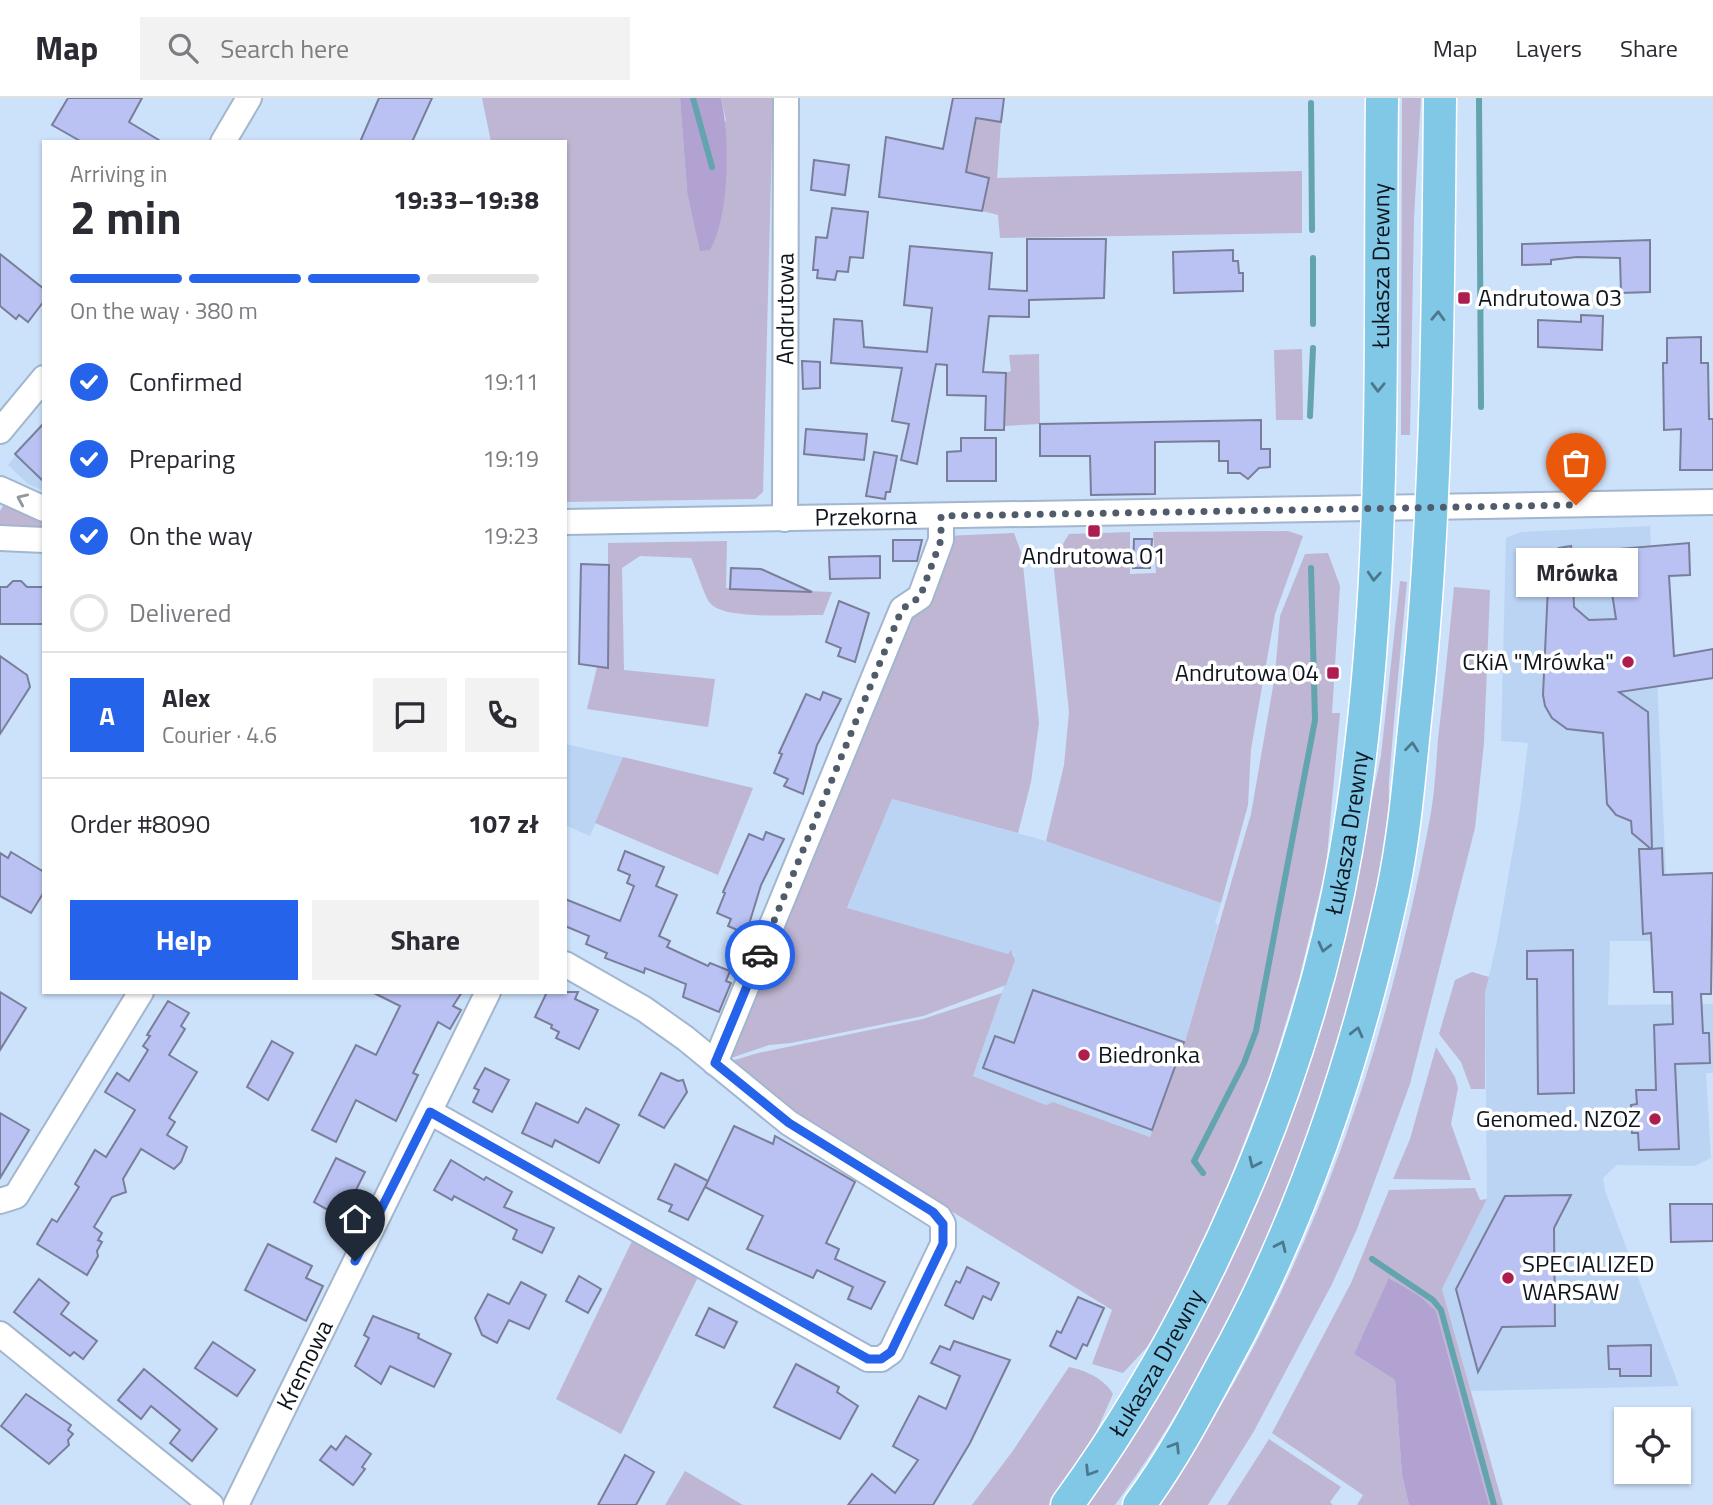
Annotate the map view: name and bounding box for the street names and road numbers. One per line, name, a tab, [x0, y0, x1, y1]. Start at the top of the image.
street label: Łukasza Drewny	[1362, 182, 1398, 349]
street label: Andrutowa	[766, 253, 803, 365]
street label: Przekorna	[814, 497, 918, 535]
street label: Łukasza Drewny	[1315, 749, 1377, 919]
street label: Łukasza Drewny	[1099, 1282, 1212, 1445]
street label: Kremowa	[266, 1313, 341, 1416]

